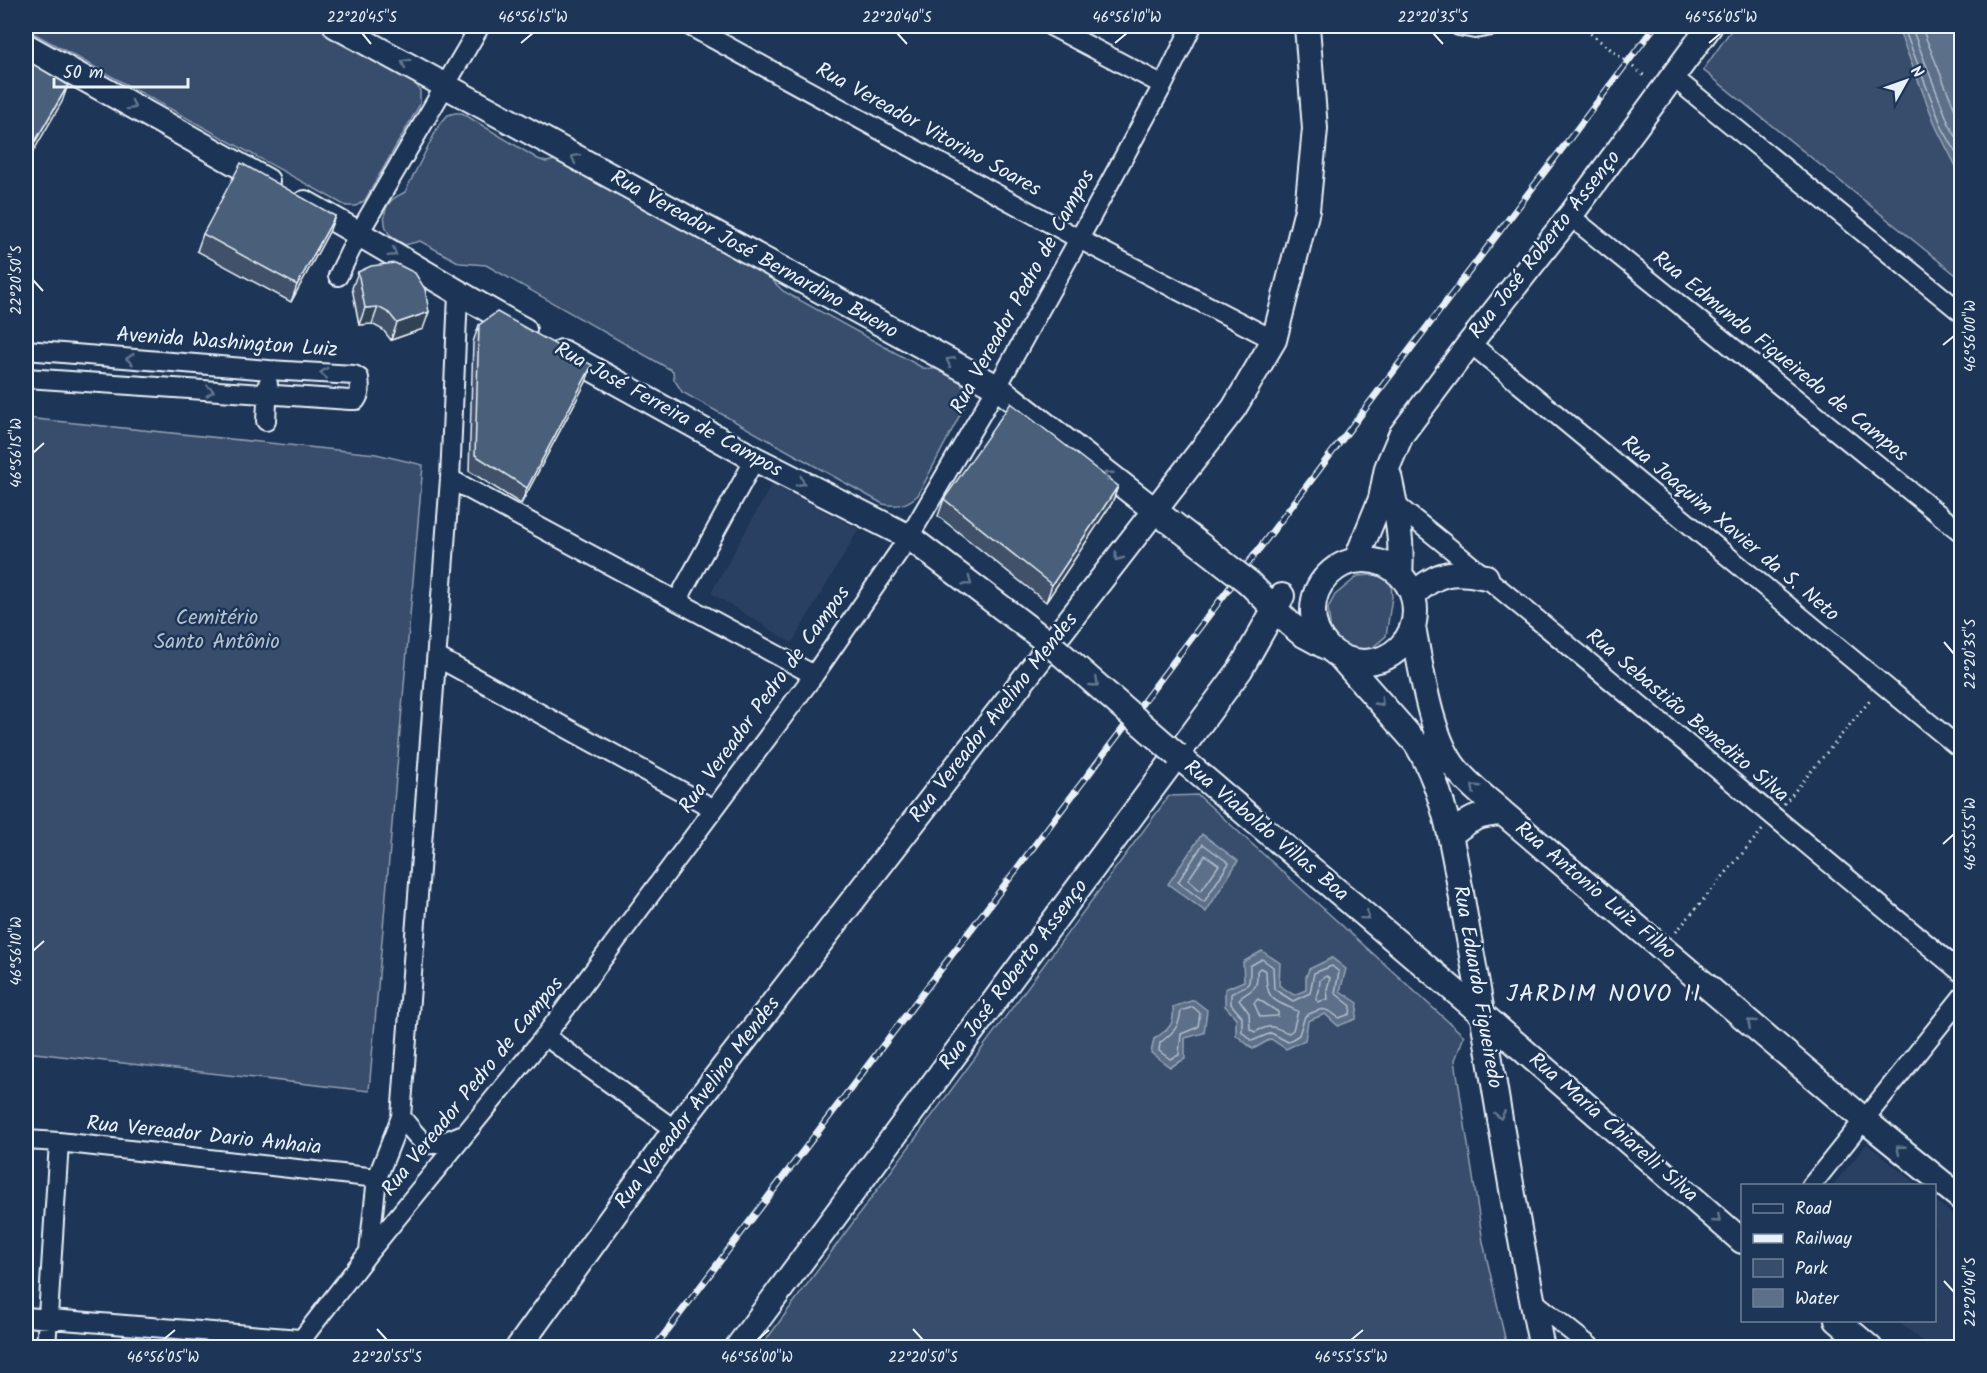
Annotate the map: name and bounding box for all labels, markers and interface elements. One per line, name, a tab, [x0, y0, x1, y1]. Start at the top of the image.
text: 22°20'45"S	[327, 6, 397, 30]
text: 46°56'15"W	[498, 6, 568, 30]
text: 22°20'40"S	[862, 6, 932, 30]
text: 46°56'10"W	[1092, 6, 1162, 30]
text: 22°20'35"S	[1398, 6, 1468, 30]
text: 46°56'05"W	[1685, 6, 1758, 30]
scale bar	[54, 51, 188, 89]
north arrow	[1876, 51, 1936, 111]
street label: Rua Vereador Vitorino Soares	[809, 54, 1047, 206]
text: 50 m	[63, 59, 103, 88]
one-way arrow	[401, 59, 411, 70]
text: N	[1904, 60, 1929, 84]
one-way arrow	[125, 99, 136, 110]
street label: Rua José Roberto Assenço	[1461, 143, 1629, 347]
one-way arrow	[571, 154, 582, 165]
street label: Rua Vereador José Bernardino Bueno	[604, 162, 904, 348]
street label: Rua Vereador Pedro de Campos	[942, 164, 1104, 420]
street label: Rua Edmundo Figueiredo de Campos	[1645, 243, 1915, 471]
text: 22°20'50"S	[5, 245, 29, 315]
one-way arrow	[386, 246, 397, 257]
text: 46°56'00"W	[1959, 300, 1983, 372]
street label: Avenida Washington Luiz	[115, 319, 339, 367]
street label: Rua José Ferreira de Campos	[548, 333, 788, 487]
one-way arrow	[125, 352, 134, 365]
one-way arrow	[946, 357, 956, 368]
one-way arrow	[320, 367, 329, 380]
one-way arrow	[205, 385, 214, 398]
text: 46°56'15"W	[5, 418, 29, 488]
street label: Rua Joaquim Xavier da S. Neto	[1614, 428, 1846, 630]
one-way arrow	[1104, 471, 1115, 482]
one-way arrow	[794, 475, 805, 486]
one-way arrow	[1115, 550, 1126, 561]
one-way arrow	[961, 574, 972, 585]
street label: Rua Vereador Pedro de Campos	[671, 579, 859, 821]
park label: Cemitério Santo Antônio	[154, 602, 280, 659]
street label: Rua Vereador Avelino Mendes	[901, 606, 1087, 830]
text: 22°20'35"S	[1959, 619, 1983, 689]
street label: Rua Sebastião Benedito Silva	[1578, 621, 1796, 811]
one-way arrow	[1088, 676, 1099, 687]
one-way arrow	[1372, 694, 1383, 705]
street label: Rua Viaboldo Villas Boa	[1176, 752, 1356, 910]
one-way arrow	[1471, 784, 1481, 795]
text: 46°55'55"W	[1959, 797, 1983, 870]
street label: Rua Antonio Luiz Filho	[1507, 813, 1683, 969]
street label: Rua José Roberto Assenço	[931, 872, 1097, 1078]
street label: Rua Eduardo Figueiredo	[1443, 883, 1511, 1091]
one-way arrow	[1359, 908, 1370, 919]
text: 46°56'10"W	[5, 916, 29, 986]
street label: Rua Vereador Pedro de Campos	[374, 970, 572, 1204]
district label: JARDIM NOVO II	[1506, 975, 1702, 1014]
street label: Rua Vereador Avelino Mendes	[607, 989, 789, 1216]
one-way arrow	[1747, 1019, 1758, 1030]
street label: Rua Maria Chiarelli Silva	[1521, 1045, 1705, 1211]
street label: Rua Vereador Dario Anhaia	[85, 1107, 323, 1165]
one-way arrow	[1493, 1109, 1506, 1119]
one-way arrow	[1896, 1145, 1907, 1156]
legend	[1741, 1184, 1936, 1322]
text: Road	[1795, 1195, 1832, 1224]
one-way arrow	[1710, 1212, 1721, 1223]
text: Railway	[1795, 1225, 1852, 1254]
text: Park	[1795, 1255, 1828, 1284]
text: 22°20'40"S	[1959, 1257, 1983, 1327]
text: Water	[1795, 1285, 1840, 1314]
text: 46°56'05"W	[127, 1346, 200, 1370]
text: 22°20'55"S	[352, 1346, 422, 1370]
text: 46°56'00"W	[721, 1346, 793, 1370]
text: 22°20'50"S	[888, 1346, 958, 1370]
text: 46°55'55"W	[1315, 1346, 1388, 1370]

